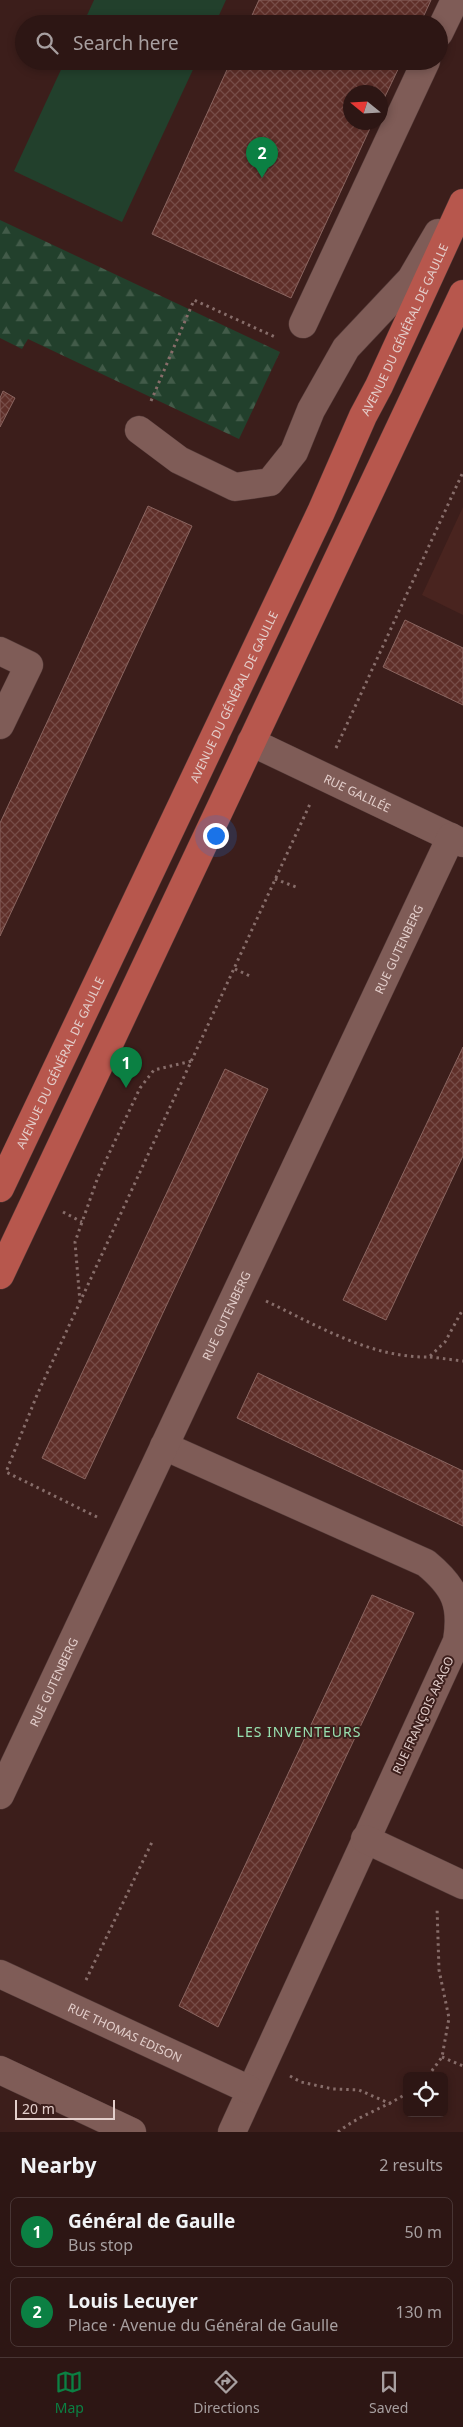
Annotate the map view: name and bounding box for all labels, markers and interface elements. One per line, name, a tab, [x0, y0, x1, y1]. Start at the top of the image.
search box	[15, 15, 448, 70]
icon: search	[33, 29, 61, 57]
text: Search here	[73, 30, 179, 56]
north arrow	[343, 85, 388, 130]
pin: 2	[246, 137, 278, 178]
street label: AVENUE DU GÉNÉRAL DE GAULLE	[356, 241, 452, 419]
street label: AVENUE DU GÉNÉRAL DE GAULLE	[185, 608, 281, 785]
street label: RUE GALILÉE	[321, 769, 394, 816]
your location	[203, 823, 229, 849]
street label: RUE GUTENBERG	[370, 902, 427, 996]
street label: AVENUE DU GÉNÉRAL DE GAULLE	[12, 974, 108, 1151]
pin: 1	[110, 1047, 142, 1088]
street label: RUE GUTENBERG	[197, 1268, 254, 1363]
street label: RUE GUTENBERG	[25, 1634, 82, 1729]
street label: RUE FRANÇOIS ARAGO	[388, 1654, 458, 1776]
district label: LES INVENTEURS	[237, 1722, 361, 1741]
street label: RUE THOMAS EDISON	[65, 1998, 185, 2066]
map controls	[403, 2072, 448, 2117]
button: locate	[403, 2072, 448, 2117]
scale bar	[15, 2097, 115, 2120]
text: 20 m	[22, 2099, 55, 2118]
text: Nearby	[20, 2151, 96, 2179]
text: 2 results	[379, 2154, 443, 2176]
text: Général de Gaulle	[68, 2208, 235, 2234]
text: 1	[32, 2221, 42, 2243]
text: 50 m	[405, 2221, 442, 2243]
text: Bus stop	[68, 2234, 133, 2256]
text: Louis Lecuyer	[68, 2288, 198, 2314]
text: 2	[32, 2301, 42, 2323]
text: 130 m	[395, 2301, 442, 2323]
text: Place · Avenue du Général de Gaulle	[68, 2314, 338, 2336]
tab: Map	[55, 2368, 84, 2417]
tab: Directions	[193, 2368, 260, 2417]
tab: Saved	[369, 2368, 408, 2417]

